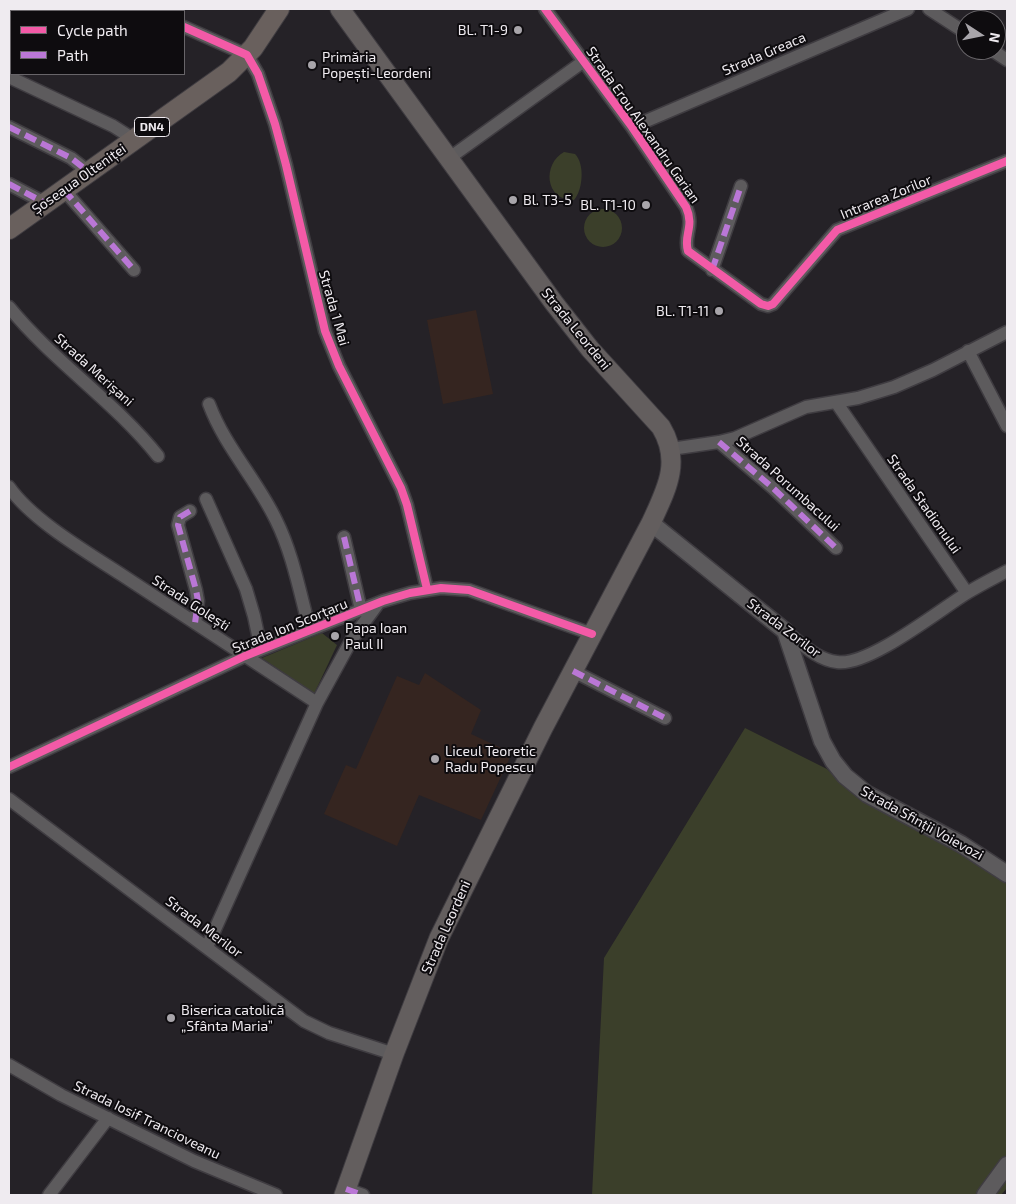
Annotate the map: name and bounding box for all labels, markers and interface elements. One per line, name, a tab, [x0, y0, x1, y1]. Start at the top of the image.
legend	[10, 10, 185, 75]
north arrow	[956, 10, 1006, 60]
text: Cycle path	[57, 21, 128, 39]
place label: BL. T1-9	[458, 22, 508, 38]
marker: BL. T1-9	[512, 24, 524, 36]
street label: Strada Greaca	[720, 29, 808, 79]
text: N	[986, 31, 1005, 44]
street label: Strada Erou Alexandru Garian	[582, 43, 704, 207]
text: Path	[57, 46, 88, 64]
place label: Primăria Popești-Leordeni	[322, 49, 431, 82]
marker: Primăria Popești-Leordeni	[306, 59, 318, 71]
road number: DN4	[134, 118, 170, 136]
street label: Șoseaua Olteniței	[29, 140, 129, 218]
street label: Intrarea Zorilor	[838, 171, 934, 223]
place label: Bl. T3-5	[523, 192, 572, 208]
marker: Bl. T3-5	[507, 194, 519, 206]
place label: BL. T1-10	[580, 197, 636, 213]
marker: BL. T1-10	[640, 199, 652, 211]
street label: Strada 1 Mai	[315, 269, 353, 347]
street label: Strada Leordeni	[538, 285, 614, 373]
place label: BL. T1-11	[656, 303, 709, 319]
marker: BL. T1-11	[713, 305, 725, 317]
street label: Strada Merișani	[51, 330, 137, 410]
street label: Strada Porumbacului	[733, 433, 843, 535]
street label: Strada Stadionului	[884, 451, 964, 557]
street label: Strada Golești	[149, 572, 233, 634]
street label: Strada Ion Scorțaru	[230, 595, 350, 657]
street label: Strada Zorilor	[744, 595, 824, 661]
place label: Papa Ioan Paul II	[345, 620, 407, 652]
marker: Papa Ioan Paul II	[329, 630, 341, 642]
place label: Liceul Teoretic Radu Popescu	[445, 743, 536, 776]
marker: Liceul Teoretic Radu Popescu	[429, 753, 441, 765]
street label: Strada Sfinții Voievozi	[858, 782, 986, 864]
street label: Strada Leordeni	[418, 878, 474, 976]
street label: Strada Merilor	[162, 893, 246, 961]
place label: Biserica catolică „Sfânta Maria”	[181, 1002, 285, 1034]
marker: Biserica catolică „Sfânta Maria”	[165, 1012, 177, 1024]
street label: Strada Iosif Trancioveanu	[71, 1077, 223, 1163]

